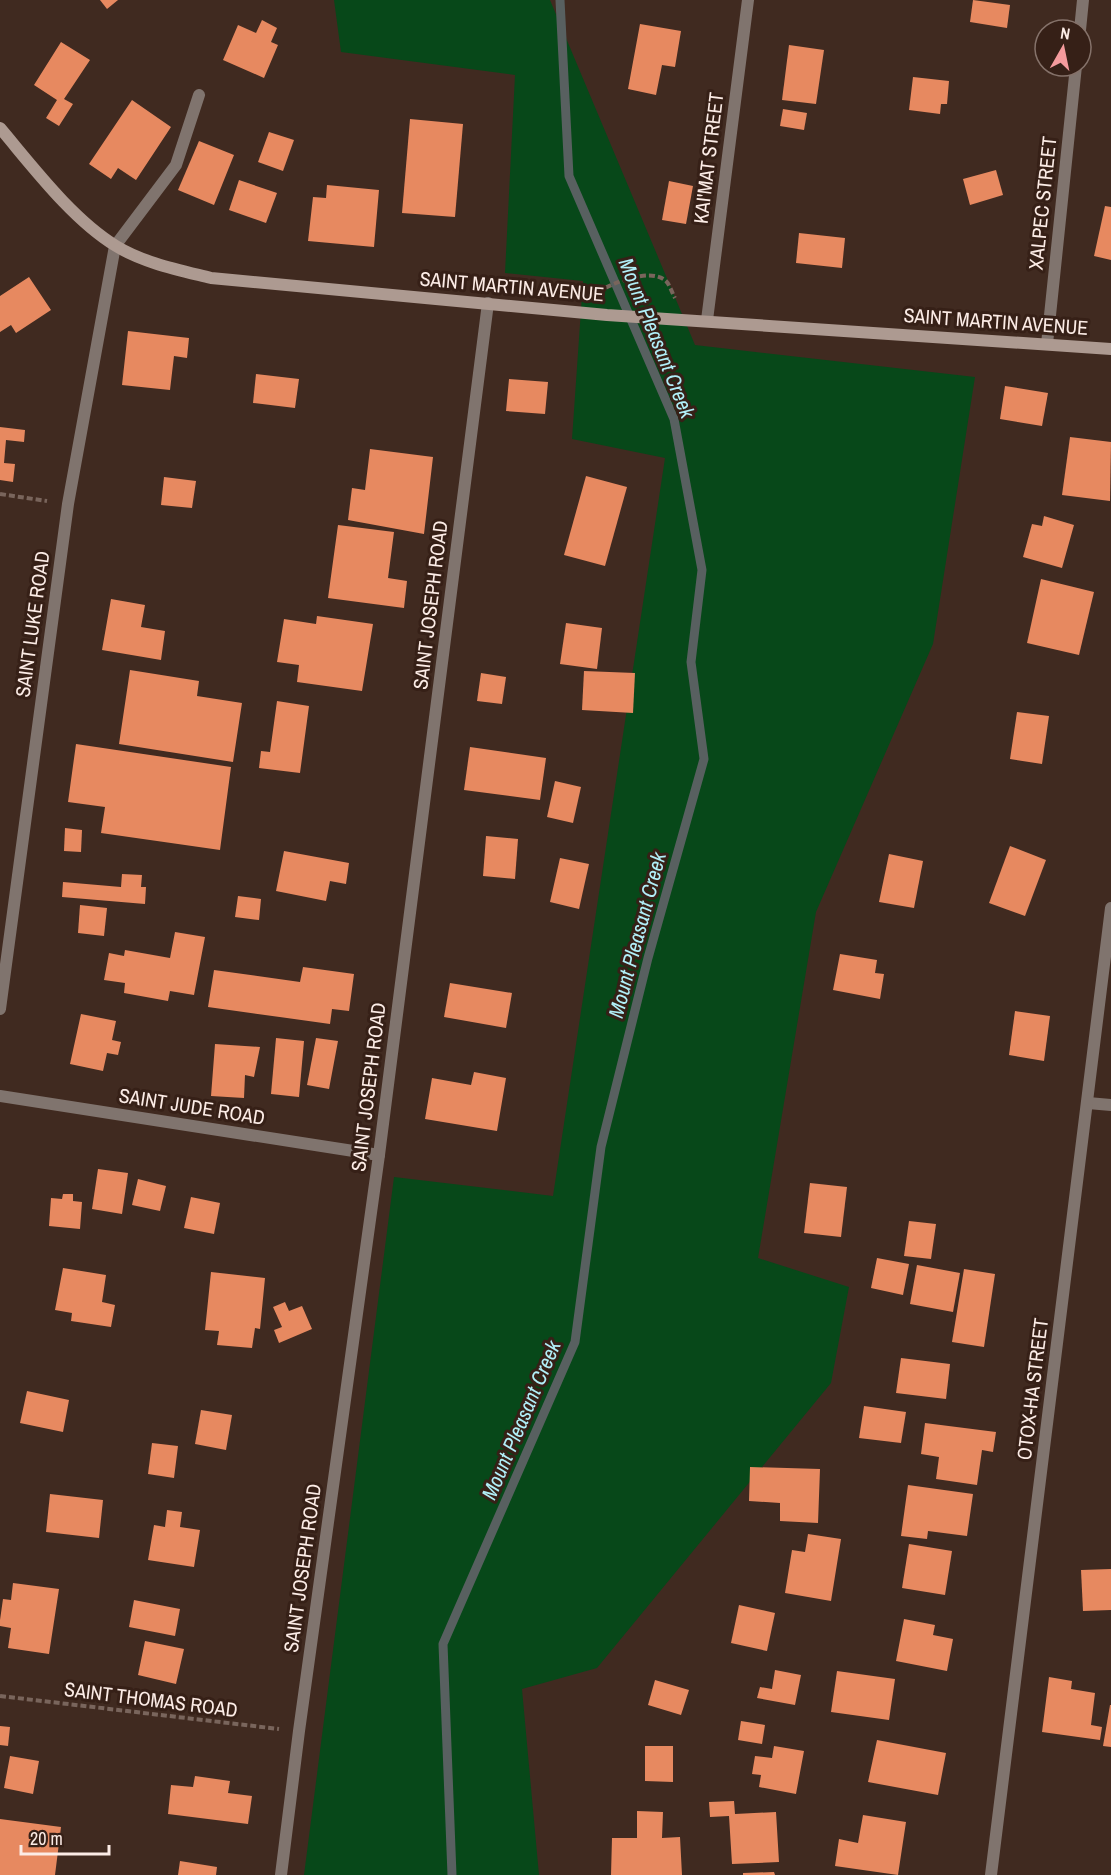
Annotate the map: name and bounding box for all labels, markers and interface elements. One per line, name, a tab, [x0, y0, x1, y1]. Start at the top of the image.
north arrow	[1033, 18, 1093, 78]
text: N	[1059, 22, 1072, 45]
street label: KAI'MAT STREET	[687, 91, 729, 225]
street label: XALPEC STREET	[1022, 135, 1062, 271]
water label: Mount Pleasant Creek	[612, 254, 703, 424]
street label: SAINT MARTIN AVENUE	[419, 264, 605, 308]
street label: SAINT MARTIN AVENUE	[903, 301, 1089, 341]
street label: SAINT JOSEPH ROAD	[406, 519, 454, 691]
street label: SAINT LUKE ROAD	[8, 549, 56, 699]
water label: Mount Pleasant Creek	[601, 848, 673, 1021]
street label: SAINT JOSEPH ROAD	[344, 1001, 392, 1173]
street label: SAINT JUDE ROAD	[117, 1081, 267, 1131]
street label: OTOX-HA STREET	[1010, 1316, 1054, 1462]
water label: Mount Pleasant Creek	[474, 1335, 568, 1504]
street label: SAINT JOSEPH ROAD	[277, 1482, 327, 1654]
street label: SAINT THOMAS ROAD	[63, 1675, 239, 1723]
scale bar	[21, 1818, 110, 1856]
text: 20 m	[30, 1826, 63, 1851]

